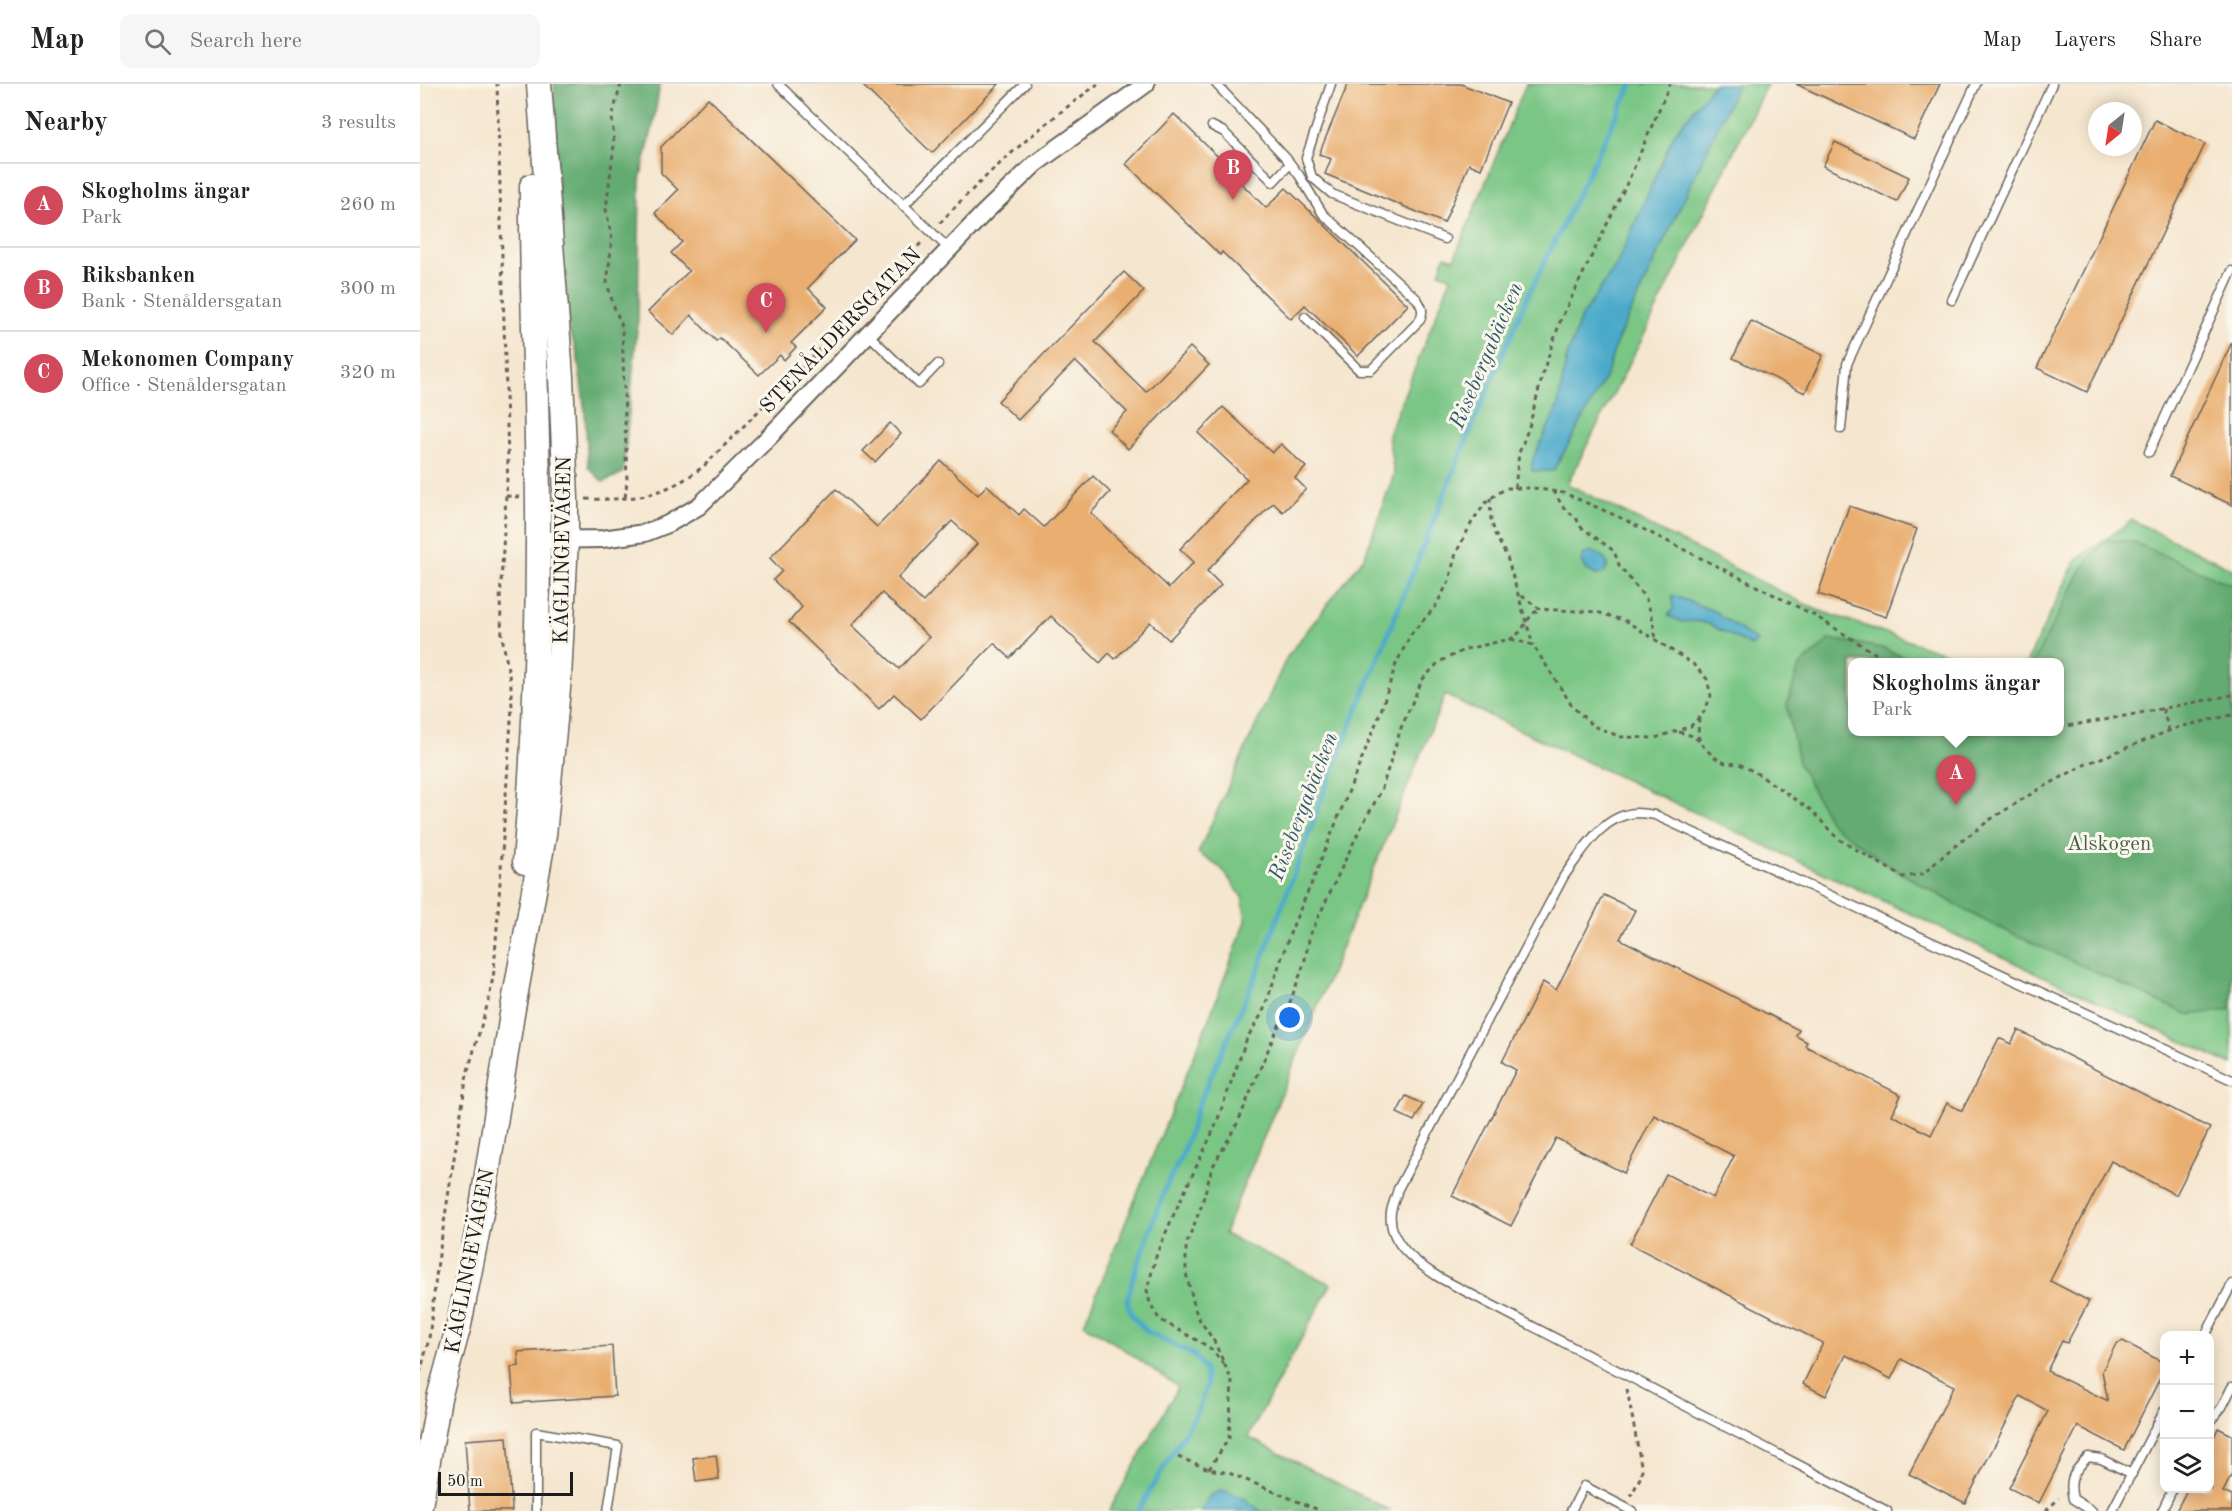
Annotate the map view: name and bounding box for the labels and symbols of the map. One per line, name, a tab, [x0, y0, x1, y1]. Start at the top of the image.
north arrow	[2088, 102, 2142, 156]
pin: B	[1214, 150, 1252, 200]
street label: STENÅLDERSGATAN	[753, 241, 925, 418]
water label: Risebergabäcken	[1446, 279, 1528, 433]
pin: C	[746, 284, 786, 333]
street label: KÄGLINGEVÄGEN	[547, 456, 576, 644]
water label: Risebergabäcken	[1265, 729, 1342, 885]
pin: A	[1936, 756, 1976, 805]
park label: Alskogen	[2067, 834, 2151, 855]
your location	[1275, 1003, 1304, 1032]
street label: KÄGLINGEVÄGEN	[438, 1166, 499, 1356]
scale bar	[438, 1469, 573, 1496]

